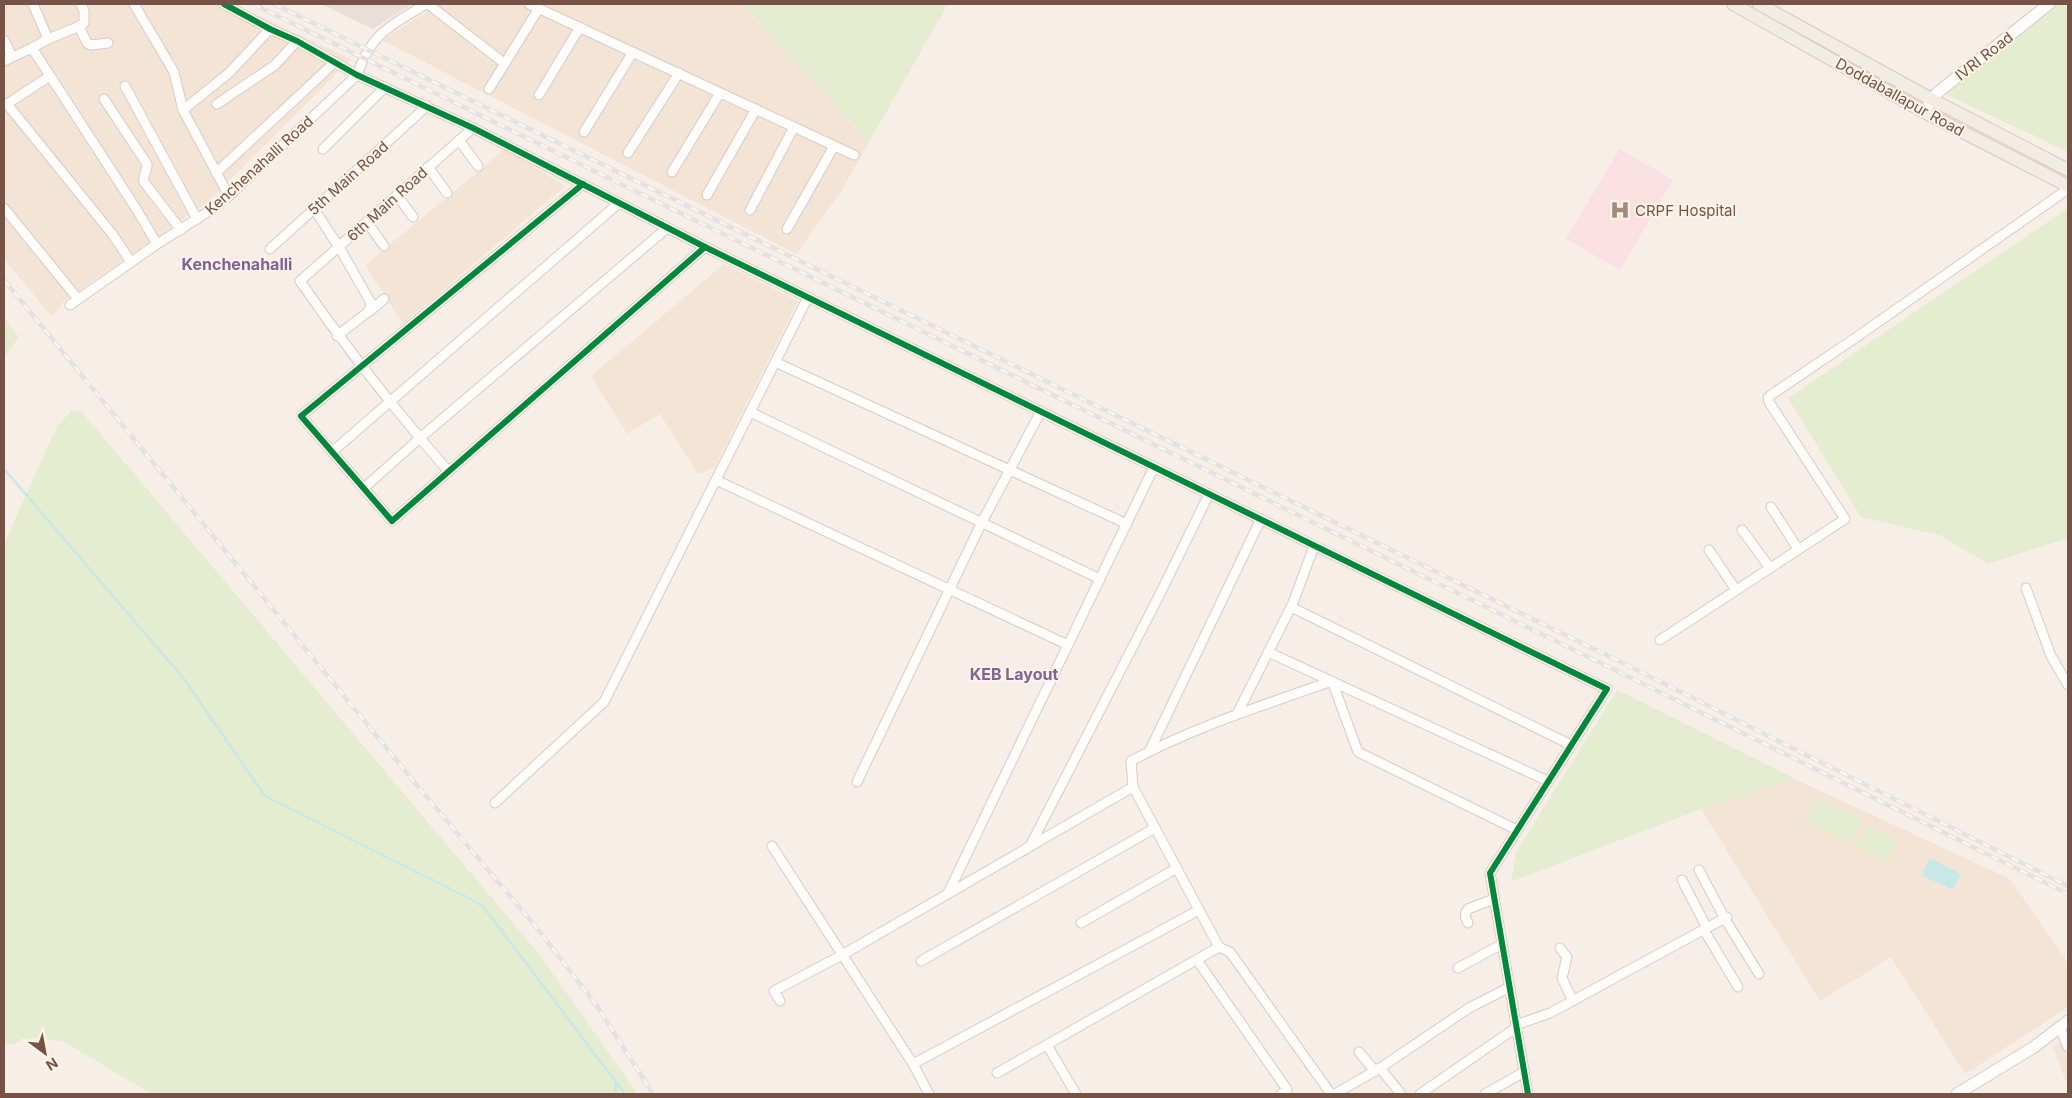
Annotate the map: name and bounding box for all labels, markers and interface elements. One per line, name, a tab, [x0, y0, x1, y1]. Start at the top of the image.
street label: IVRI Road	[1951, 27, 2017, 85]
street label: Doddaballapur Road	[1832, 54, 1968, 140]
street label: Kenchenahalli Road	[201, 111, 317, 219]
street label: 5th Main Road	[304, 137, 392, 219]
street label: 6th Main Road	[343, 163, 431, 245]
hospital icon: CRPF Hospital	[1609, 199, 1631, 221]
place label: CRPF Hospital	[1635, 201, 1736, 220]
district label: Kenchenahalli	[182, 254, 292, 274]
district label: KEB Layout	[970, 664, 1058, 684]
north arrow	[20, 1028, 70, 1078]
text: N	[43, 1054, 61, 1074]

